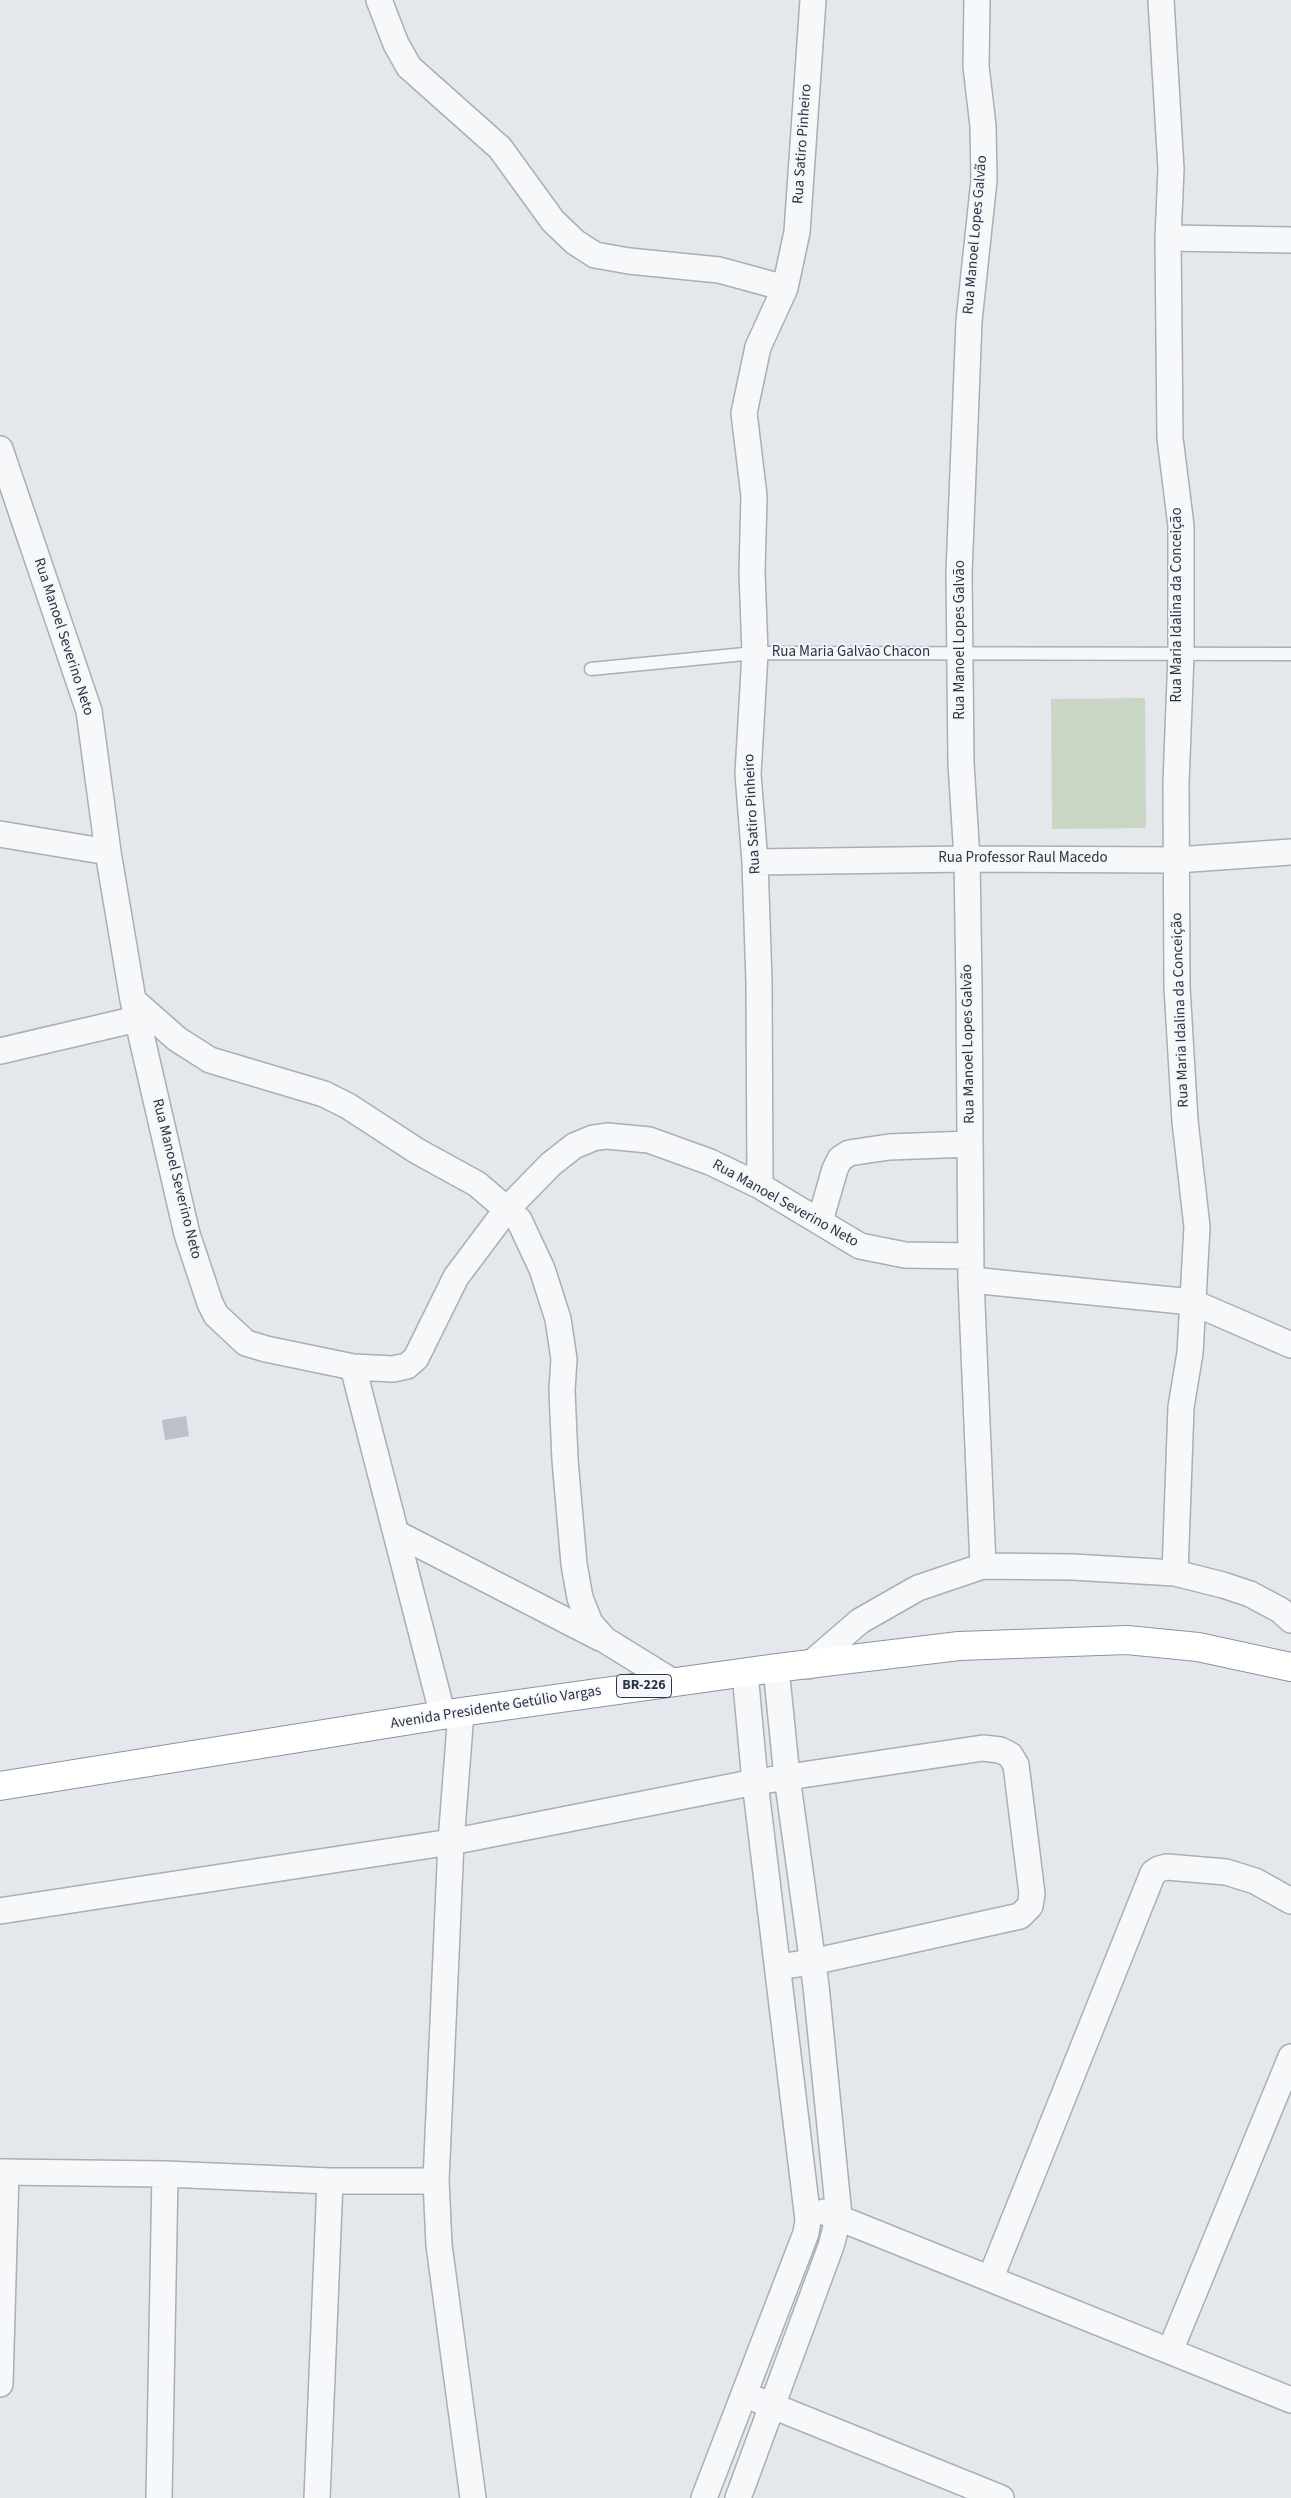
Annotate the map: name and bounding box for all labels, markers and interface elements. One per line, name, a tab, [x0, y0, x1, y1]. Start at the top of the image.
street label: Rua Satiro Pinheiro	[790, 83, 816, 205]
street label: Rua Manoel Lopes Galvão	[960, 155, 992, 315]
street label: Rua Maria Idalina da Conceição	[1169, 507, 1187, 703]
street label: Rua Manoel Severino Neto	[29, 556, 97, 718]
street label: Rua Manoel Lopes Galvão	[952, 560, 970, 720]
street label: Rua Maria Galvão Chacon	[772, 644, 930, 662]
street label: Rua Satiro Pinheiro	[741, 753, 765, 875]
street label: Rua Professor Raul Macedo	[938, 850, 1108, 868]
street label: Rua Maria Idalina da Conceição	[1169, 912, 1193, 1108]
street label: Rua Manoel Lopes Galvão	[959, 964, 979, 1124]
street label: Rua Manoel Severino Neto	[147, 1097, 205, 1261]
street label: Rua Manoel Severino Neto	[709, 1156, 861, 1252]
road number: BR-226	[616, 1674, 672, 1698]
street label: Avenida Presidente Getúlio Vargas	[389, 1682, 603, 1734]

